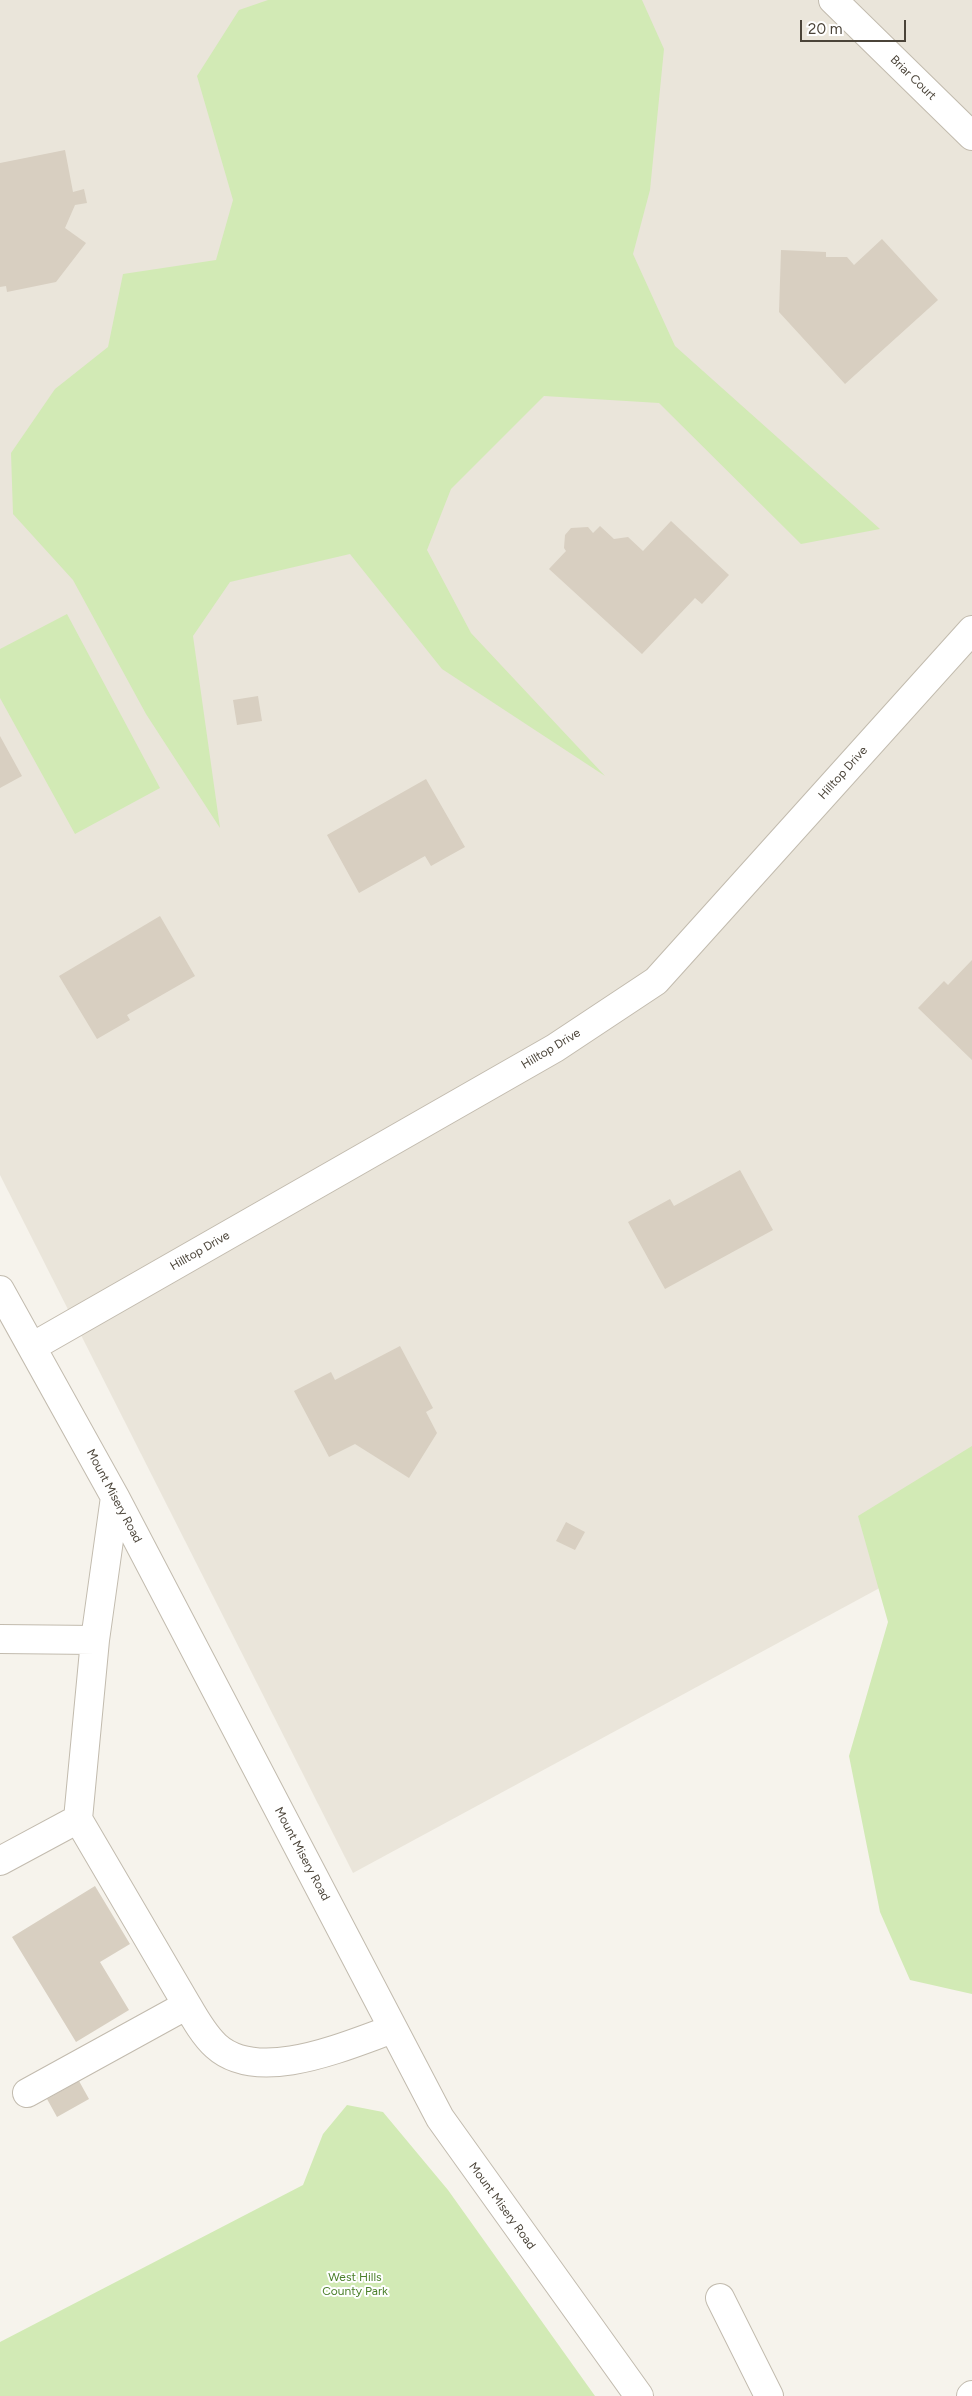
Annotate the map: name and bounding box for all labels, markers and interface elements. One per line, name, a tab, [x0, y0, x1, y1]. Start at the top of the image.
scale bar	[802, 10, 908, 42]
text: 20 m	[808, 20, 842, 38]
street label: Briar Court	[887, 53, 939, 103]
street label: Hilltop Drive	[815, 744, 871, 802]
street label: Hilltop Drive	[519, 1026, 583, 1072]
street label: Hilltop Drive	[168, 1228, 232, 1274]
street label: Mount Misery Road	[83, 1447, 145, 1545]
street label: Mount Misery Road	[271, 1805, 333, 1903]
street label: Mount Misery Road	[466, 2160, 538, 2252]
park label: West Hills County Park	[322, 2270, 388, 2298]

